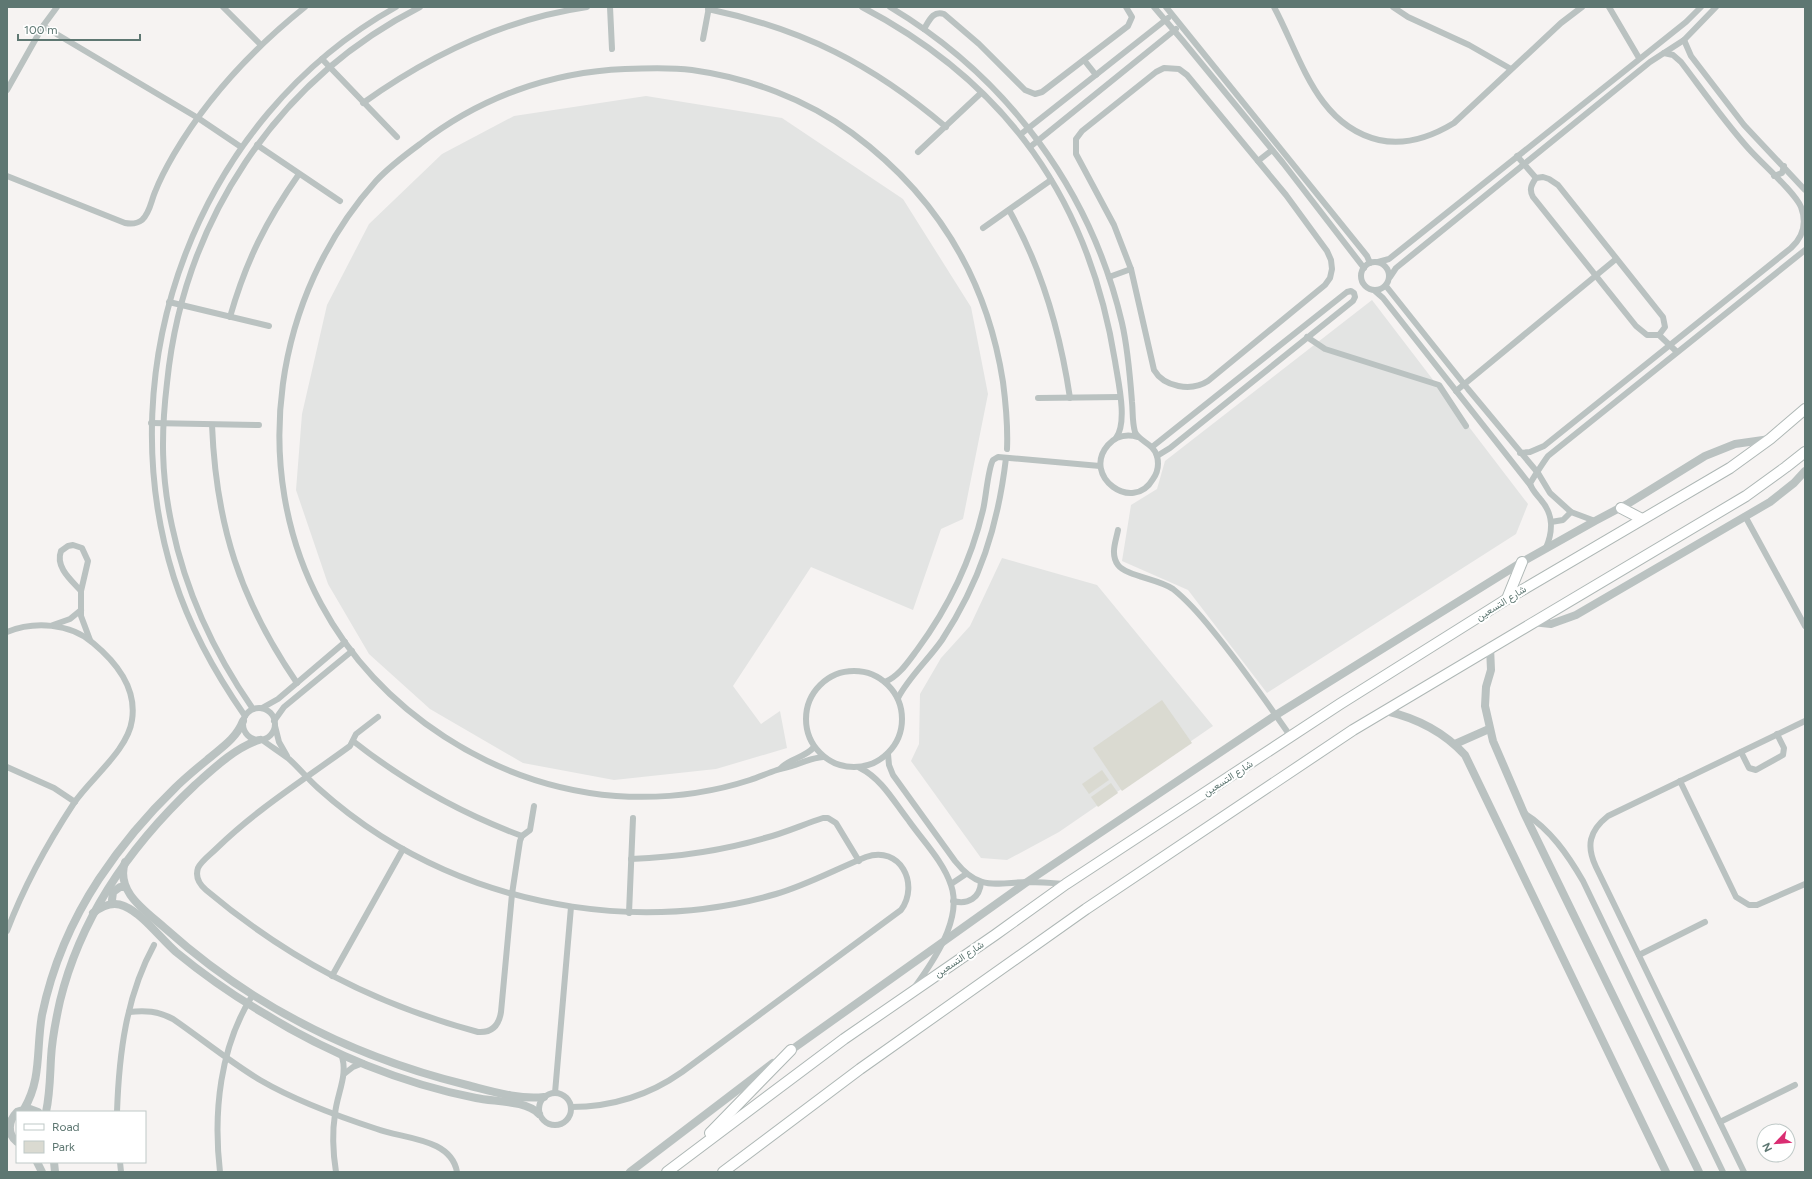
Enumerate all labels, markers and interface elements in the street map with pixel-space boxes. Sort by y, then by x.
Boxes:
scale bar [18,16,140,42]
text: 100 m [24,23,58,37]
street label: شارع التسعين [1474,582,1529,624]
street label: شارع التسعين [1201,757,1255,799]
street label: شارع التسعين [932,938,986,980]
legend [16,1111,146,1163]
text: Road [52,1120,80,1134]
north arrow [1756,1123,1796,1163]
text: Park [52,1140,75,1154]
text: N [1760,1140,1775,1154]

